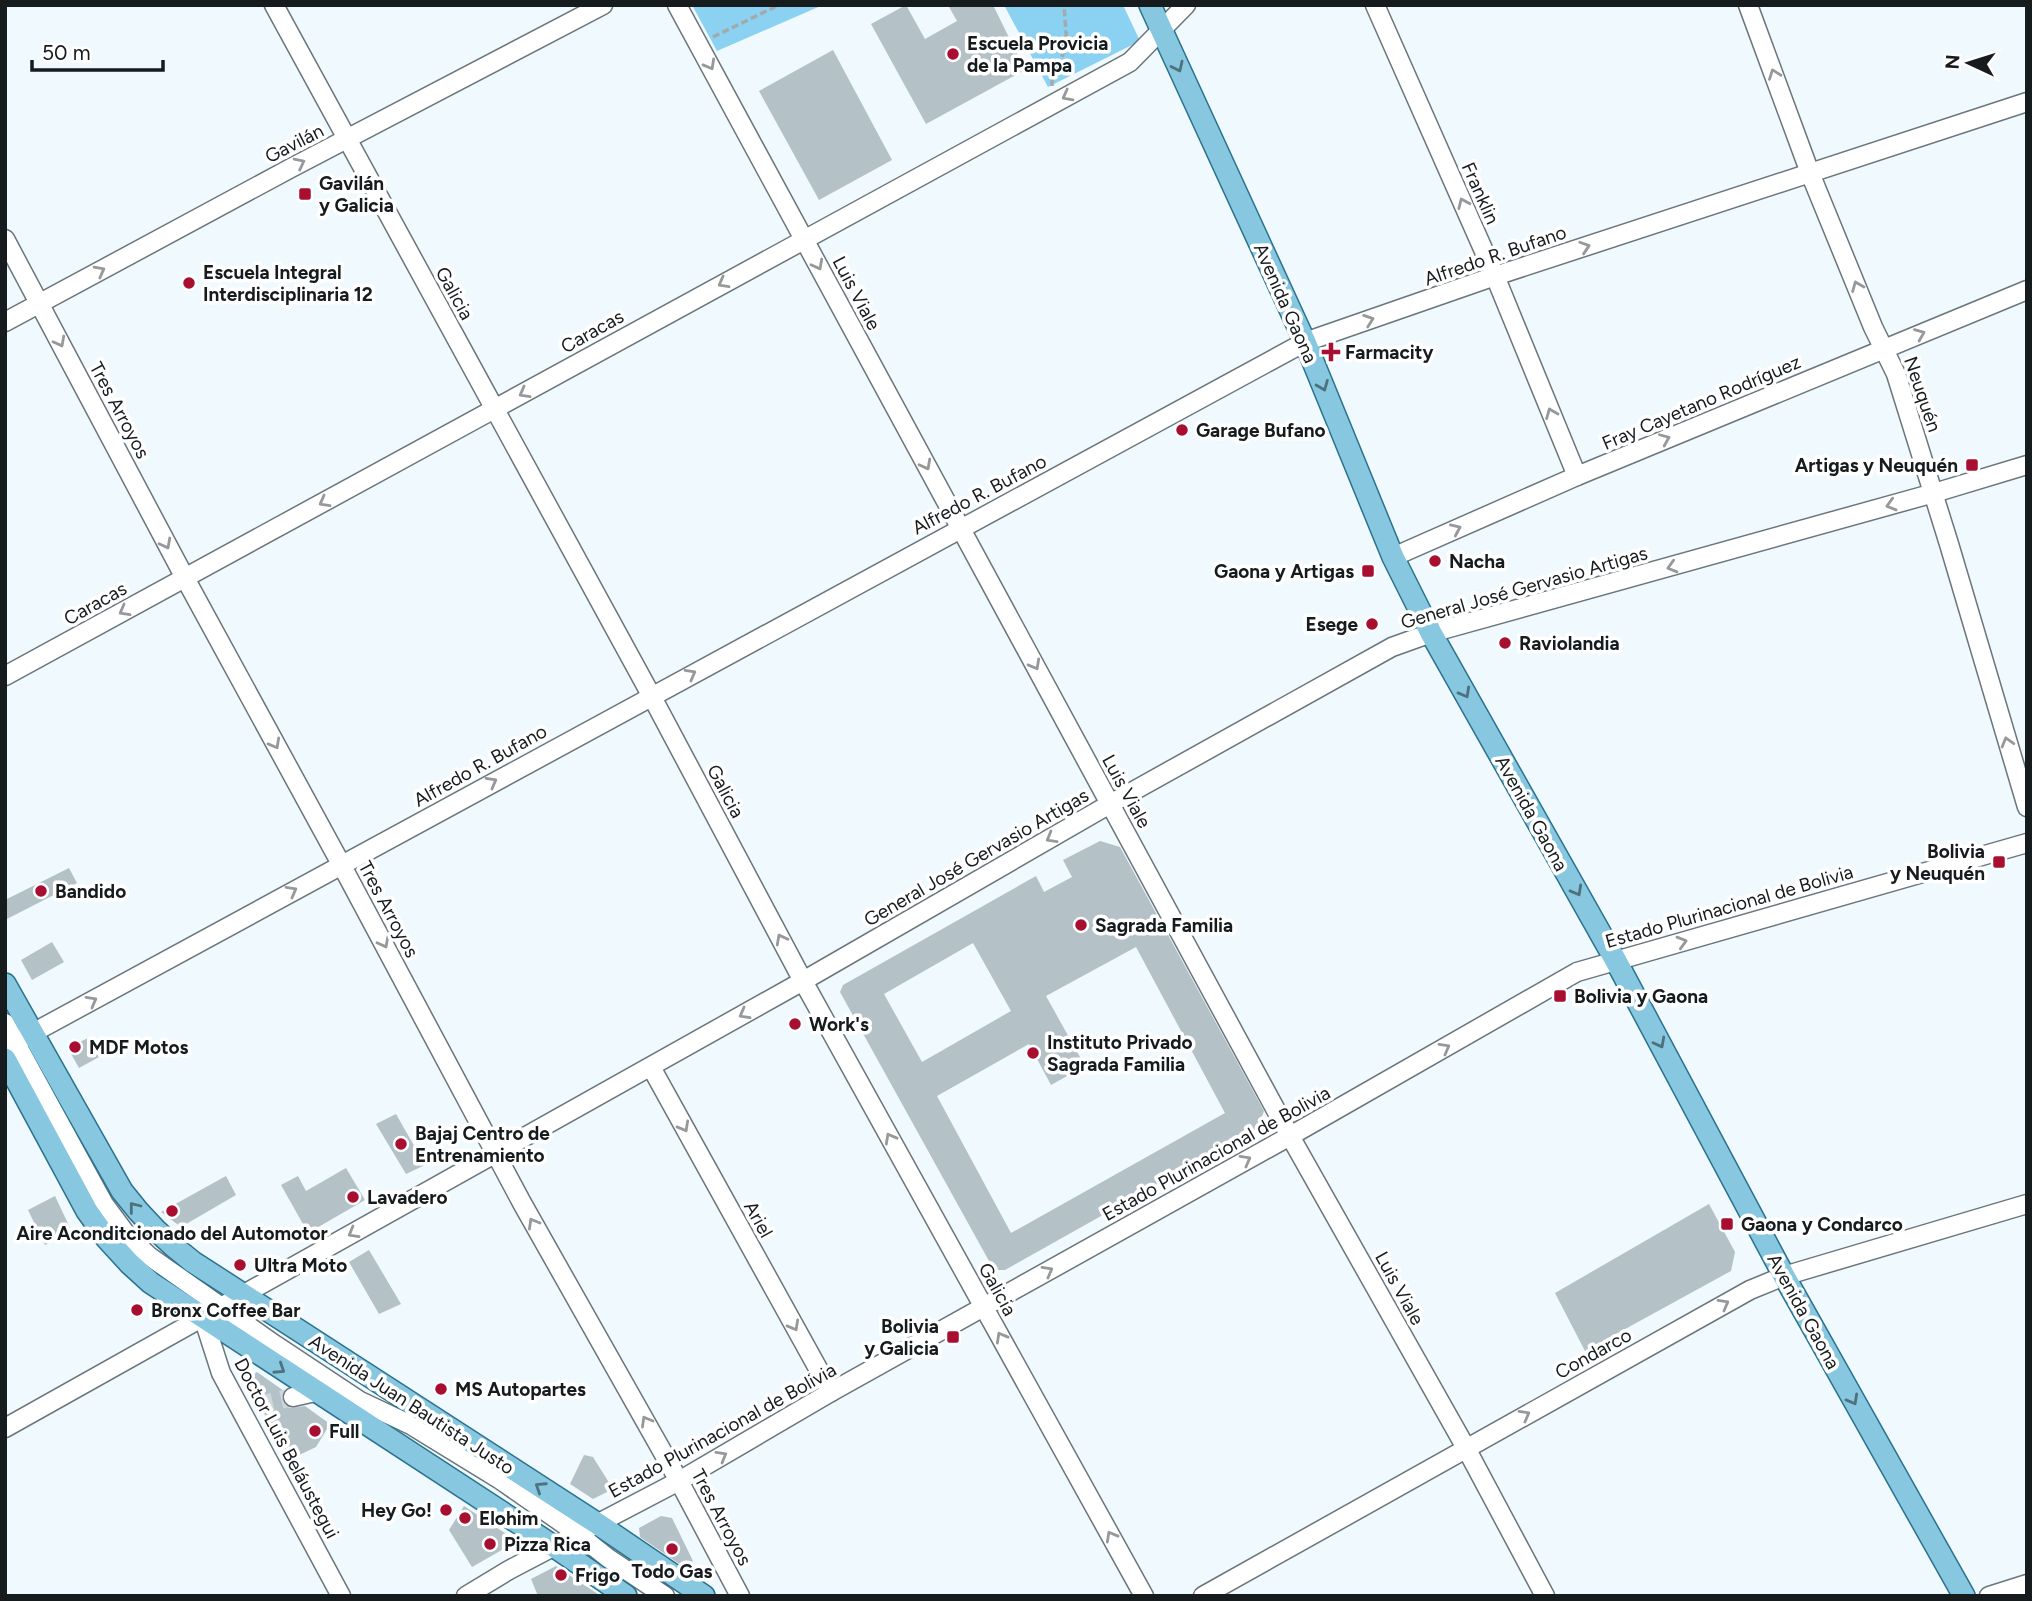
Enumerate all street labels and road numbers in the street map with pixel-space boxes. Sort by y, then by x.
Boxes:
street label: Gavilán [261,119,327,168]
street label: Franklin [1457,159,1504,228]
street label: Alfredo R. Bufano [1421,220,1569,291]
street label: Avenida Gaona [1249,240,1322,367]
street label: Luis Viale [828,252,886,334]
street label: Galicia [431,263,478,324]
street label: Caracas [557,305,628,358]
street label: Fray Cayetano Rodríguez [1598,350,1804,455]
street label: Neuquén [1899,353,1946,435]
street label: Tres Arroyos [85,358,155,463]
street label: Alfredo R. Bufano [908,449,1050,540]
street label: General José Gervasio Artigas [1398,541,1650,634]
street label: Caracas [60,577,131,630]
street label: Alfredo R. Bufano [410,719,551,812]
street label: Luis Viale [1097,751,1156,832]
street label: Avenida Gaona [1490,751,1573,875]
street label: Galicia [702,761,749,822]
street label: General José Gervasio Artigas [860,783,1093,931]
street label: Tres Arroyos [354,857,424,962]
street label: Estado Plurinacional de Bolivia [1602,860,1856,953]
street label: Estado Plurinacional de Bolivia [1098,1081,1334,1226]
street label: Ariel [739,1197,778,1242]
street label: Luis Viale [1370,1248,1429,1329]
street label: Avenida Gaona [1762,1249,1845,1373]
street label: Galicia [974,1259,1021,1320]
street label: Condarco [1551,1323,1635,1384]
street label: Avenida Juan Bautista Justo [305,1329,519,1479]
street label: Doctor Luis Beláustegui [229,1354,344,1542]
street label: Estado Plurinacional de Bolivia [604,1358,840,1503]
street label: Tres Arroyos [687,1465,757,1570]

